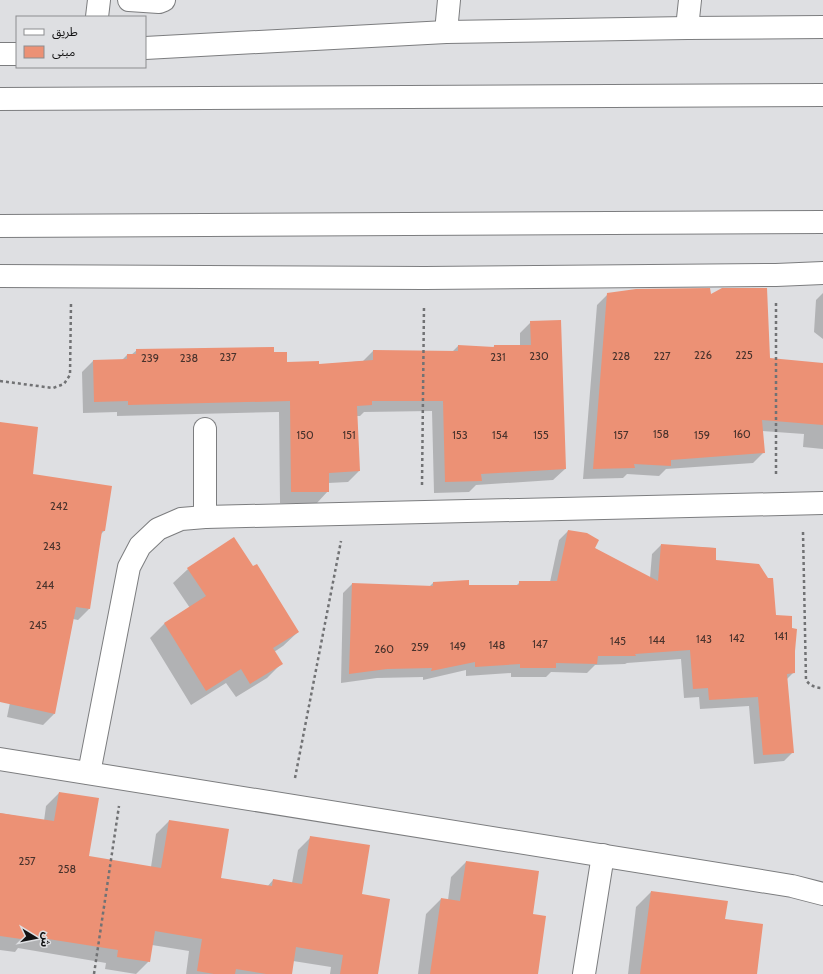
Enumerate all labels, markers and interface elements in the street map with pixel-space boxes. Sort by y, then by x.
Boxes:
legend [16,16,146,68]
text: طريق [52,24,78,40]
text: مبنى [52,44,75,59]
house number: 226 [694,348,712,362]
house number: 225 [735,348,753,362]
house number: 230 [529,349,549,363]
house number: 228 [612,349,630,363]
house number: 227 [653,349,671,363]
house number: 237 [219,350,237,364]
house number: 231 [490,350,506,364]
house number: 239 [141,351,159,365]
house number: 238 [180,351,198,365]
house number: 158 [653,427,669,441]
house number: 160 [733,427,751,441]
house number: 150 [296,428,314,442]
house number: 151 [342,428,356,442]
house number: 153 [452,428,468,442]
house number: 154 [492,428,509,442]
house number: 155 [533,428,549,442]
house number: 157 [613,428,629,442]
house number: 159 [694,428,710,442]
house number: 242 [50,499,68,513]
house number: 243 [43,539,61,553]
house number: 244 [36,578,55,592]
house number: 245 [29,618,47,632]
house number: 141 [774,629,788,643]
house number: 142 [729,631,745,645]
house number: 143 [696,632,712,646]
house number: 144 [649,633,666,647]
house number: 145 [610,634,626,648]
house number: 147 [532,637,548,651]
house number: 148 [489,638,505,652]
house number: 149 [450,639,466,653]
house number: 259 [411,640,429,654]
house number: 260 [374,642,394,656]
house number: 257 [18,854,36,868]
house number: 258 [58,862,76,876]
north arrow [16,918,56,958]
text: ش [38,931,54,948]

